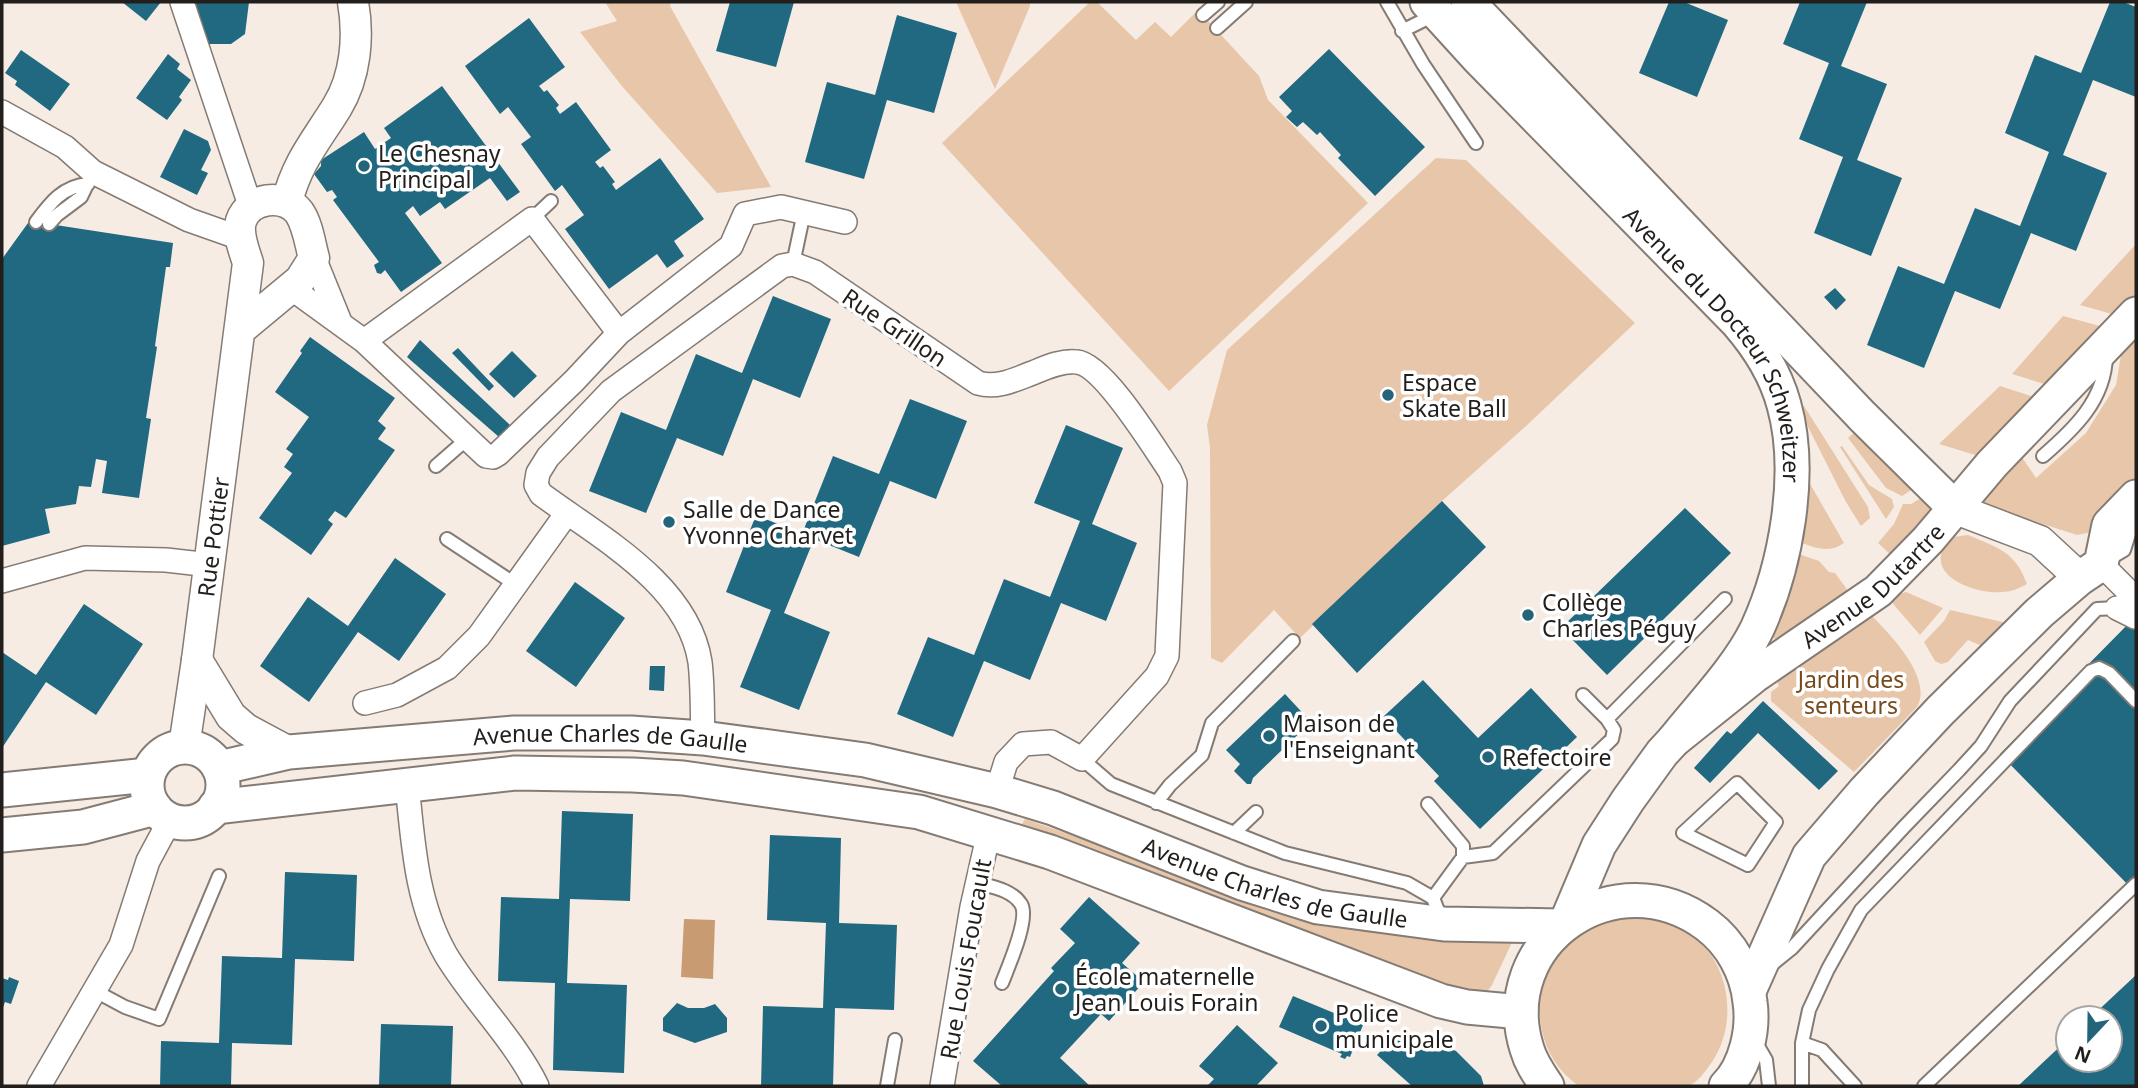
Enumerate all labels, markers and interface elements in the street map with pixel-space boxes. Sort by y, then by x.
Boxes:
place label: Le Chesnay Principal [378,137,501,195]
marker: Le Chesnay Principal [356,158,372,174]
street label: Avenue du Docteur Schweitzer [1616,200,1808,484]
street label: Rue Grillon [836,280,954,374]
place label: Espace Skate Ball [1402,366,1507,424]
marker: Espace Skate Ball [1380,387,1396,403]
street label: Rue Pottier [189,475,236,599]
place label: Salle de Dance Yvonne Charvet [683,493,853,551]
marker: Salle de Dance Yvonne Charvet [661,514,677,530]
street label: Avenue Dutartre [1795,516,1951,655]
place label: Collège Charles Péguy [1542,586,1696,644]
marker: Collège Charles Péguy [1520,607,1536,623]
park label: Jardin des senteurs [1796,663,1904,721]
place label: Maison de l'Enseignant [1283,707,1415,765]
street label: Avenue Charles de Gaulle [471,717,750,760]
marker: Maison de l'Enseignant [1261,728,1277,744]
place label: Refectoire [1502,741,1611,773]
marker: Refectoire [1480,749,1496,765]
street label: Avenue Charles de Gaulle [1138,829,1410,935]
street label: Rue Louis Foucault [932,856,998,1062]
place label: École maternelle Jean Louis Forain [1073,960,1258,1018]
marker: École maternelle Jean Louis Forain [1053,981,1069,997]
place label: Police municipale [1335,997,1454,1055]
north arrow [2054,1004,2124,1074]
marker: Police municipale [1313,1018,1329,1034]
text: N [2071,1040,2095,1070]

